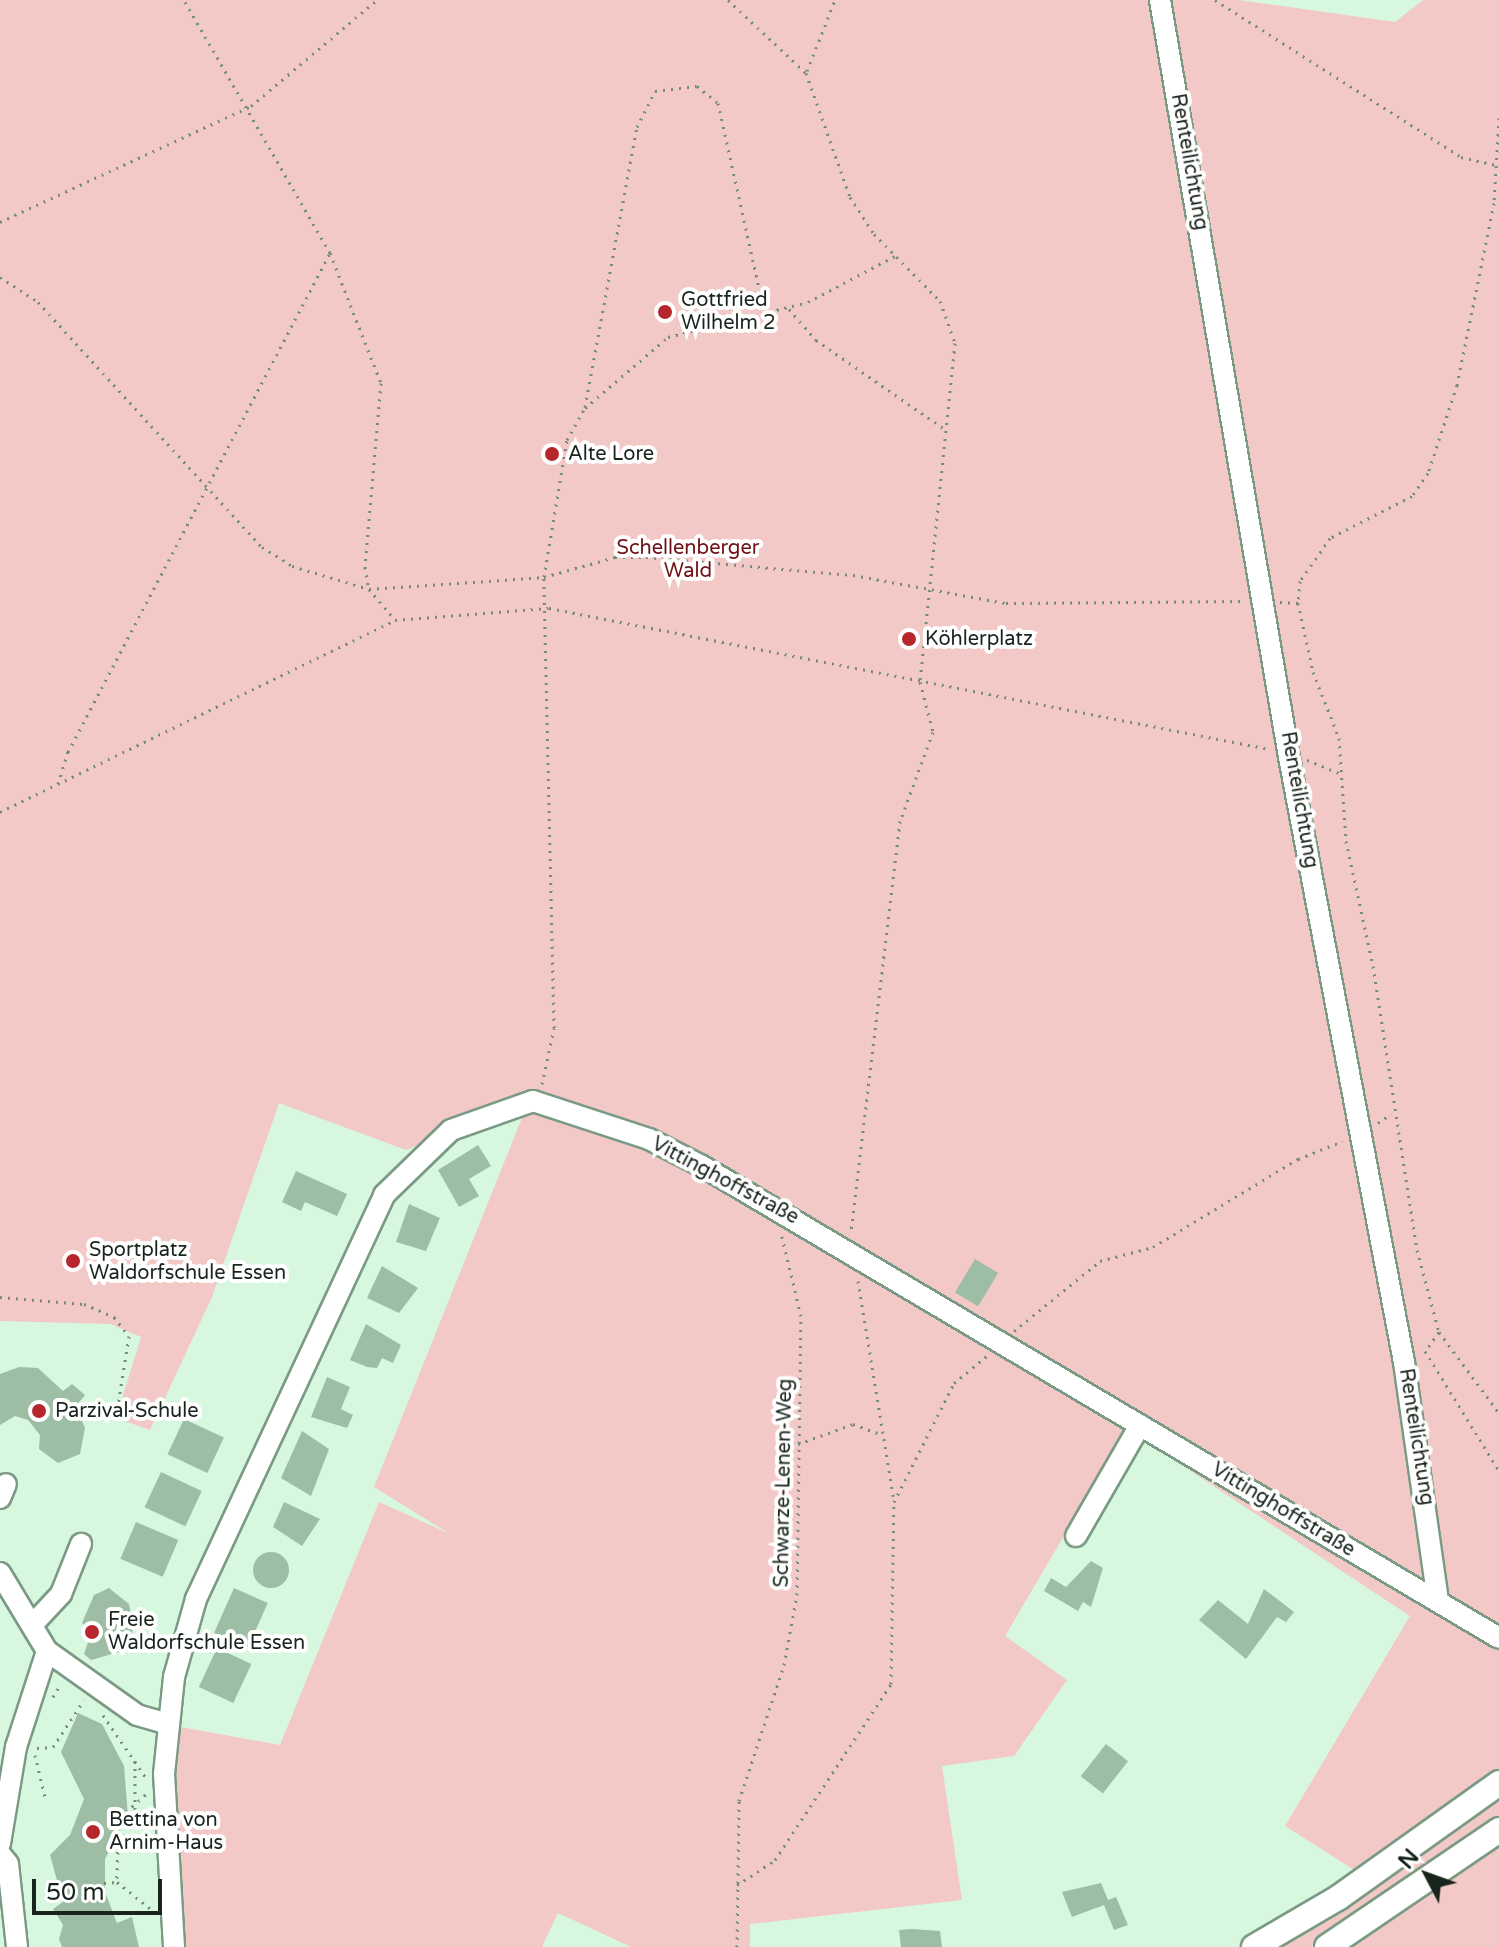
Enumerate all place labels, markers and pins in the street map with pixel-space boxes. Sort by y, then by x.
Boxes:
place label: Gottfried Wilhelm 2 [681,288,776,335]
marker: Gottfried Wilhelm 2 [656,303,674,321]
place label: Alte Lore [568,442,654,466]
marker: Alte Lore [543,445,561,463]
place label: Köhlerplatz [925,627,1033,651]
marker: Köhlerplatz [900,630,918,648]
place label: Sportplatz Waldorfschule Essen [89,1238,286,1285]
marker: Sportplatz Waldorfschule Essen [64,1252,82,1270]
place label: Parzival-Schule [55,1399,199,1423]
marker: Parzival-Schule [30,1402,48,1420]
place label: Freie Waldorfschule Essen [108,1608,305,1655]
marker: Freie Waldorfschule Essen [83,1623,101,1641]
place label: Bettina von Arnim-Haus [109,1808,223,1855]
marker: Bettina von Arnim-Haus [84,1823,102,1841]

